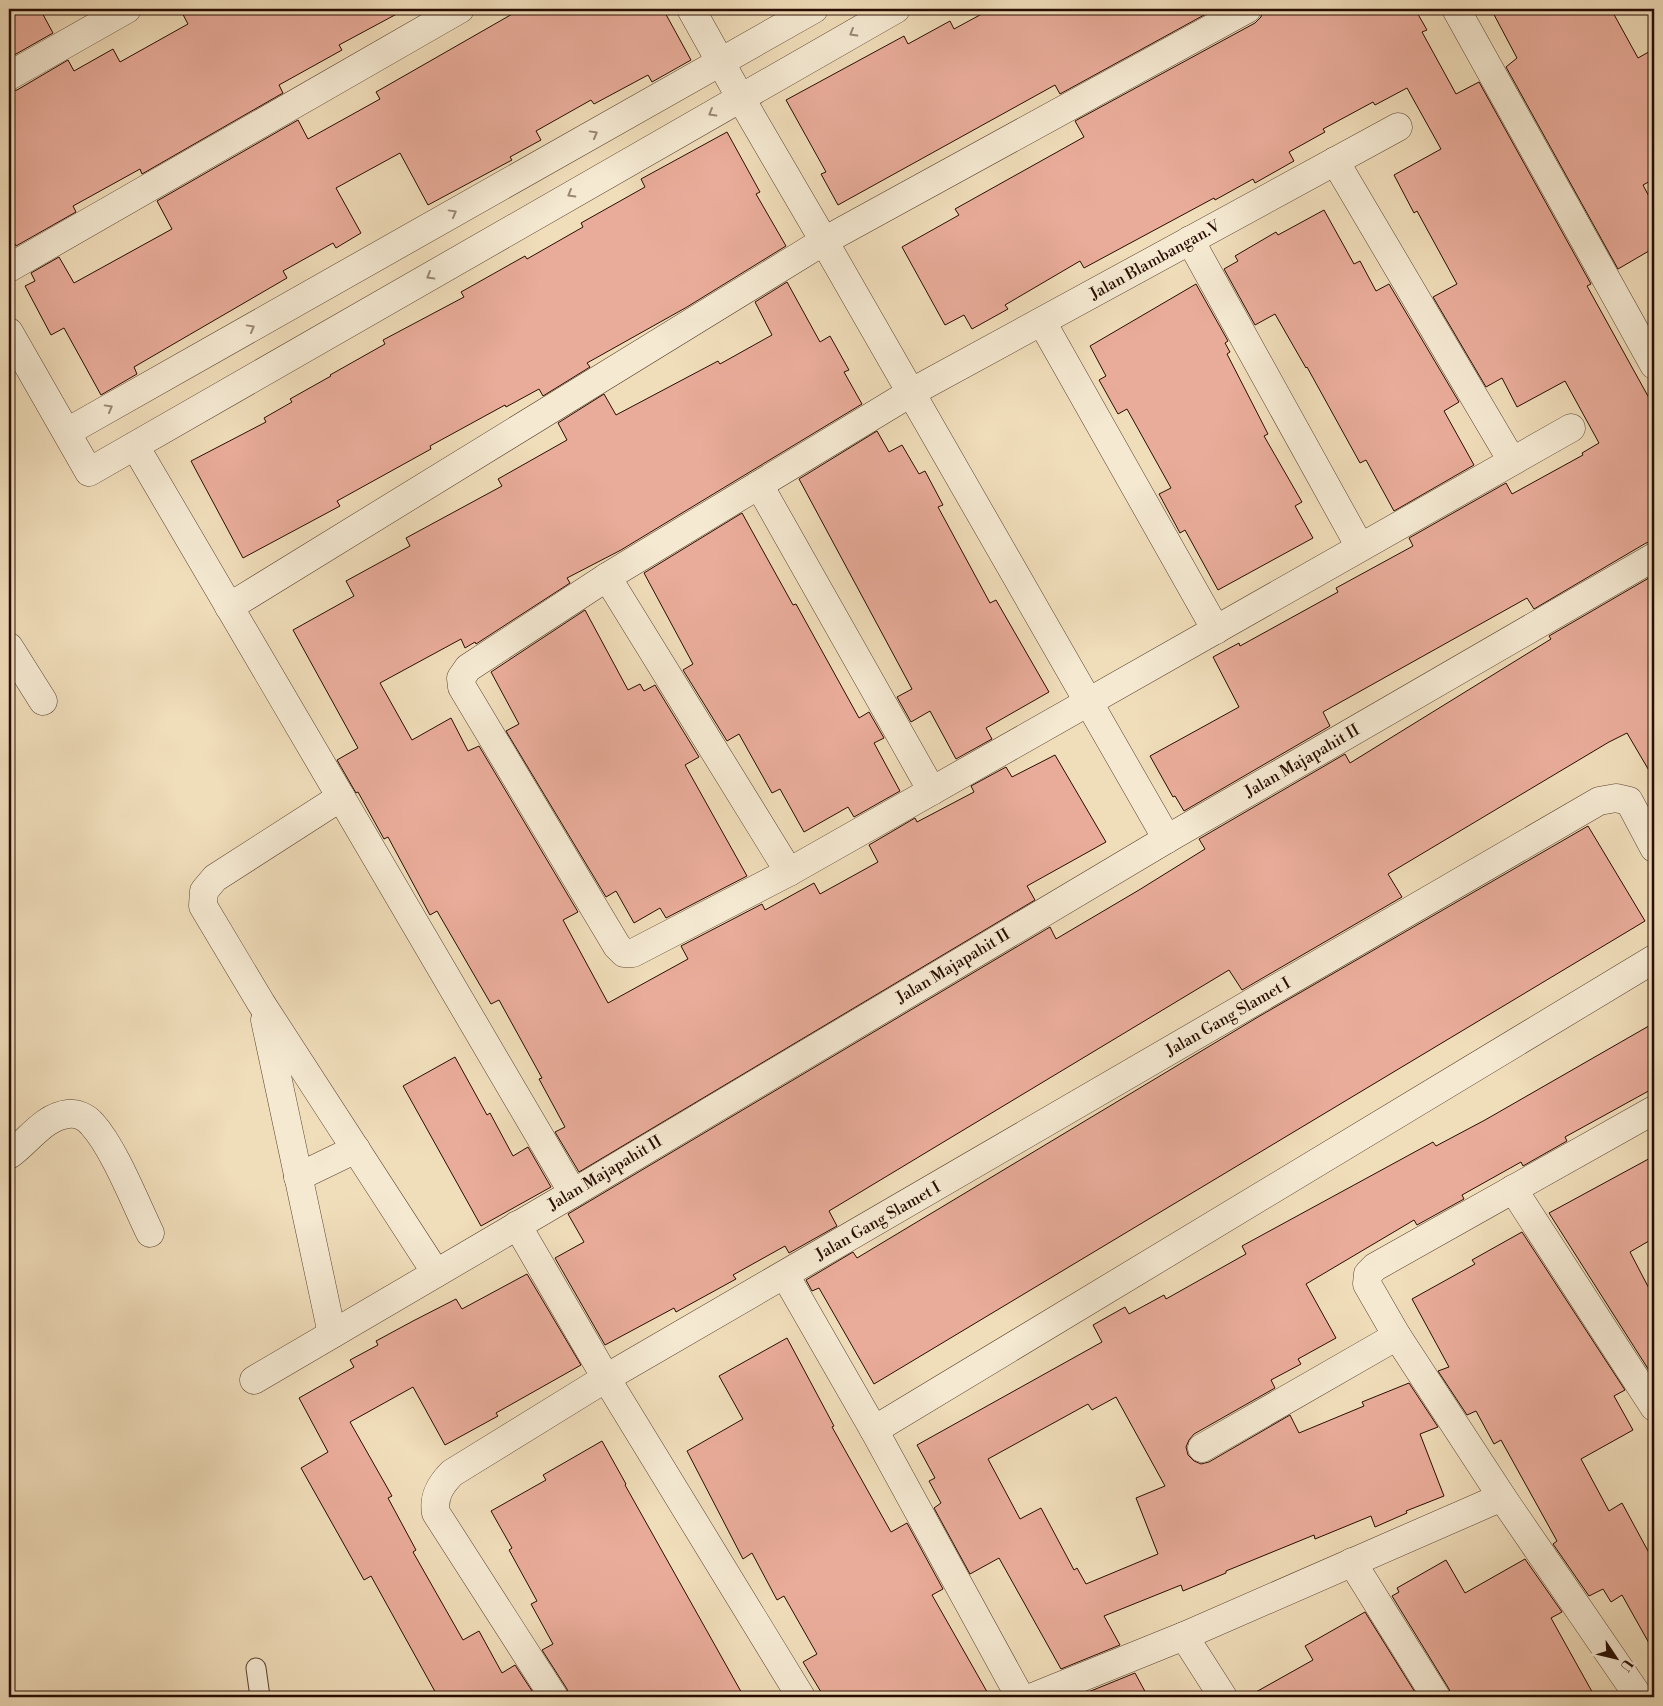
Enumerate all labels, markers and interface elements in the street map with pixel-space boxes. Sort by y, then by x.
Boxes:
one-way arrow [850,27,859,37]
one-way arrow [708,107,717,117]
one-way arrow [589,130,598,140]
one-way arrow [568,188,577,198]
one-way arrow [448,210,457,220]
street label: Jalan Blambangan.V [1085,215,1224,305]
one-way arrow [427,269,436,279]
one-way arrow [245,324,254,334]
one-way arrow [104,404,113,414]
street label: Jalan Majapahit II [1240,720,1363,802]
street label: Jalan Majapahit II [892,924,1013,1008]
street label: Jalan Gang Slamet I [1161,973,1294,1061]
street label: Jalan Majapahit II [544,1131,665,1215]
street label: Jalan Gang Slamet I [811,1177,944,1265]
north arrow [1590,1634,1640,1684]
text: U [1615,1655,1636,1675]

